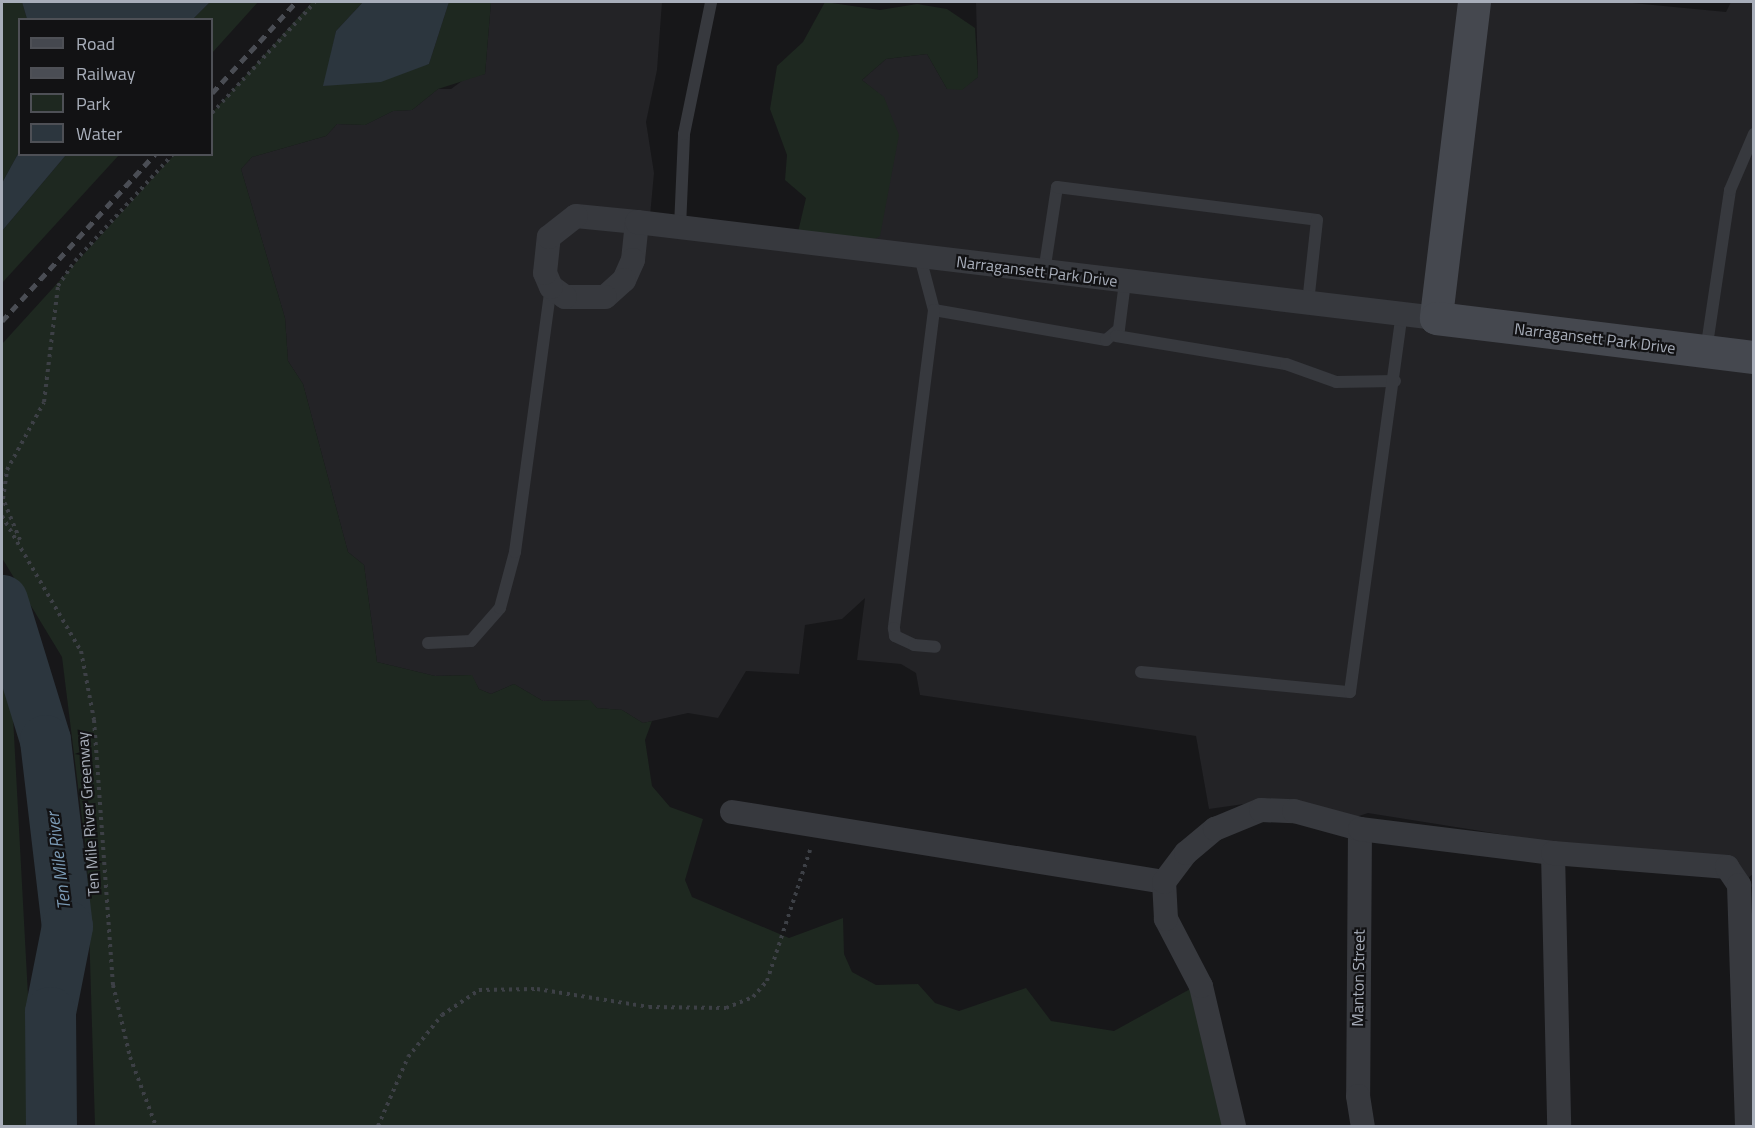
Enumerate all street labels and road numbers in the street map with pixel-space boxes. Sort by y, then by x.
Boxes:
street label: Narragansett Park Drive [955,252,1119,290]
street label: Narragansett Park Drive [1513,319,1677,357]
street label: Ten Mile River Greenway [73,731,103,897]
street label: Manton Street [1348,929,1368,1027]

